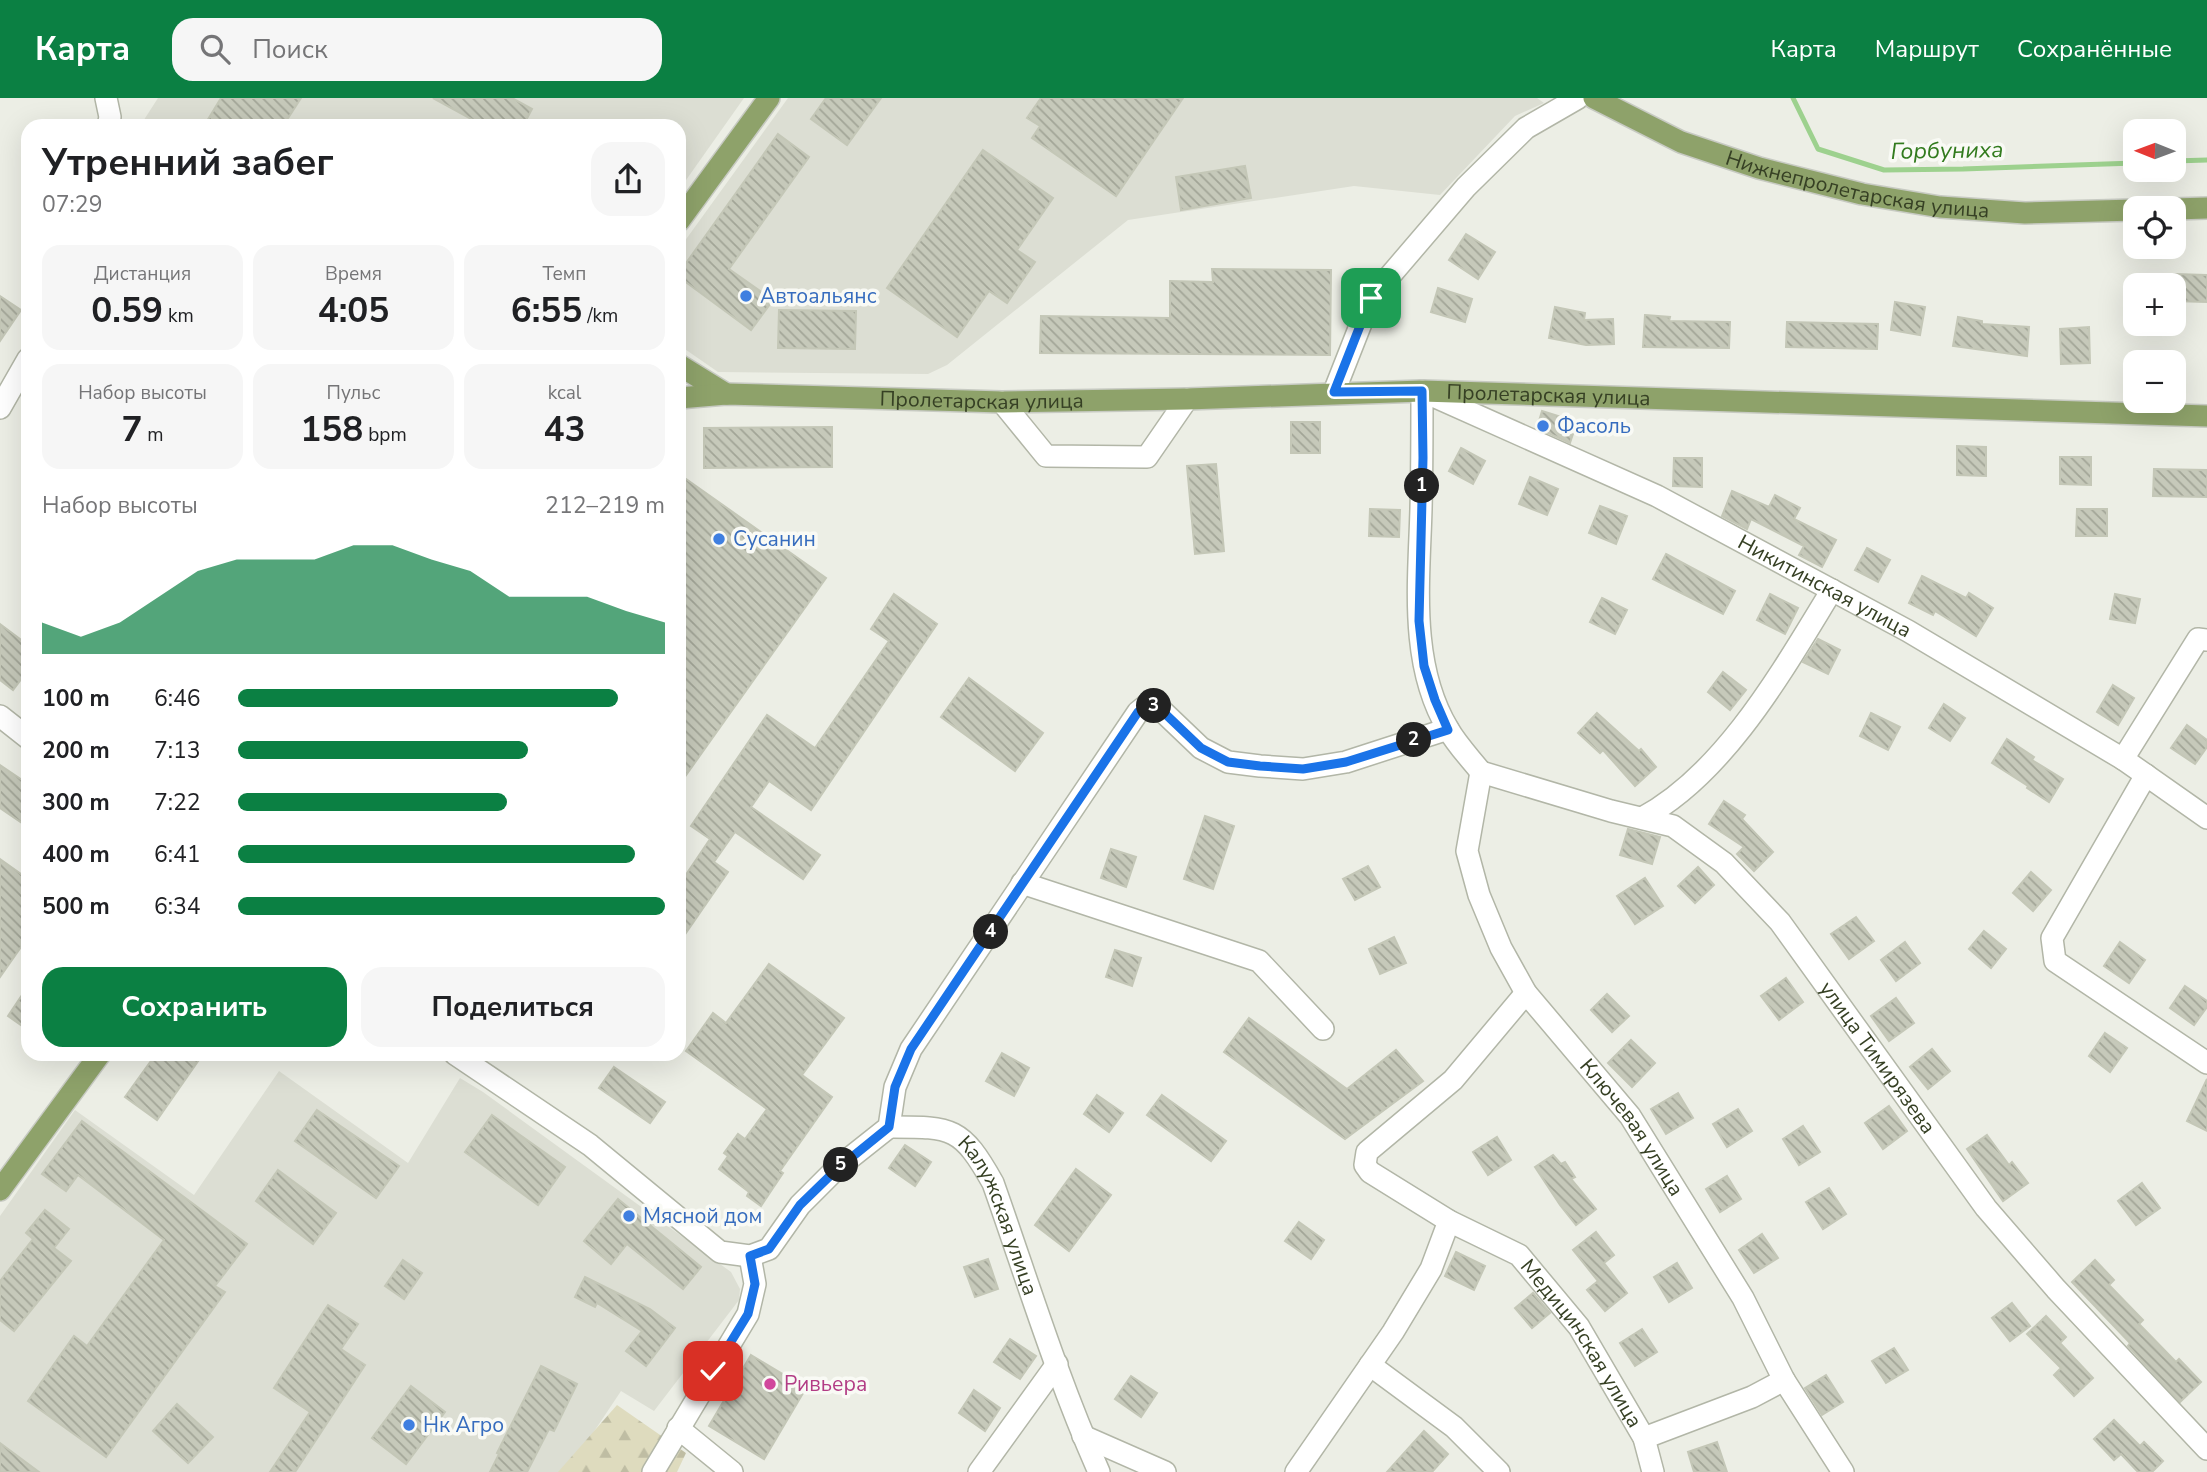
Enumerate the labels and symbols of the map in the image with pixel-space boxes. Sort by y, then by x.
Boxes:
north arrow [2123,119,2186,182]
water label: Горбуниха [1890,134,2004,167]
street label: Нижнепролетарская улица [1722,144,1990,224]
pin [1341,268,1401,328]
place label: Автоальянс [760,282,877,310]
marker: Автоальянс [738,288,754,304]
street label: Пролетарская улица [1446,378,1651,412]
street label: Пролетарская улица [879,384,1084,416]
place label: Фасоль [1557,412,1631,440]
marker: Фасоль [1535,418,1551,434]
pin: 1 [1404,468,1440,504]
place label: Сусанин [733,525,816,553]
street label: Никитинская улица [1733,528,1916,644]
marker: Сусанин [711,531,727,547]
pin: 3 [1136,688,1172,724]
pin: 2 [1396,722,1432,758]
pin: 4 [974,914,1009,950]
street label: улица Тимирязева [1813,976,1942,1140]
street label: Ключевая улица [1573,1053,1690,1201]
street label: Калужская улица [952,1129,1045,1299]
pin: 5 [824,1148,858,1182]
place label: Мясной дом [643,1202,762,1230]
marker: Мясной дом [621,1208,637,1224]
street label: Медицинская улица [1514,1253,1649,1433]
pin [683,1341,743,1401]
place label: Ривьера [784,1370,867,1398]
marker: Ривьера [762,1376,778,1392]
place label: Нк Агро [423,1411,504,1439]
marker: Нк Агро [401,1417,417,1433]

